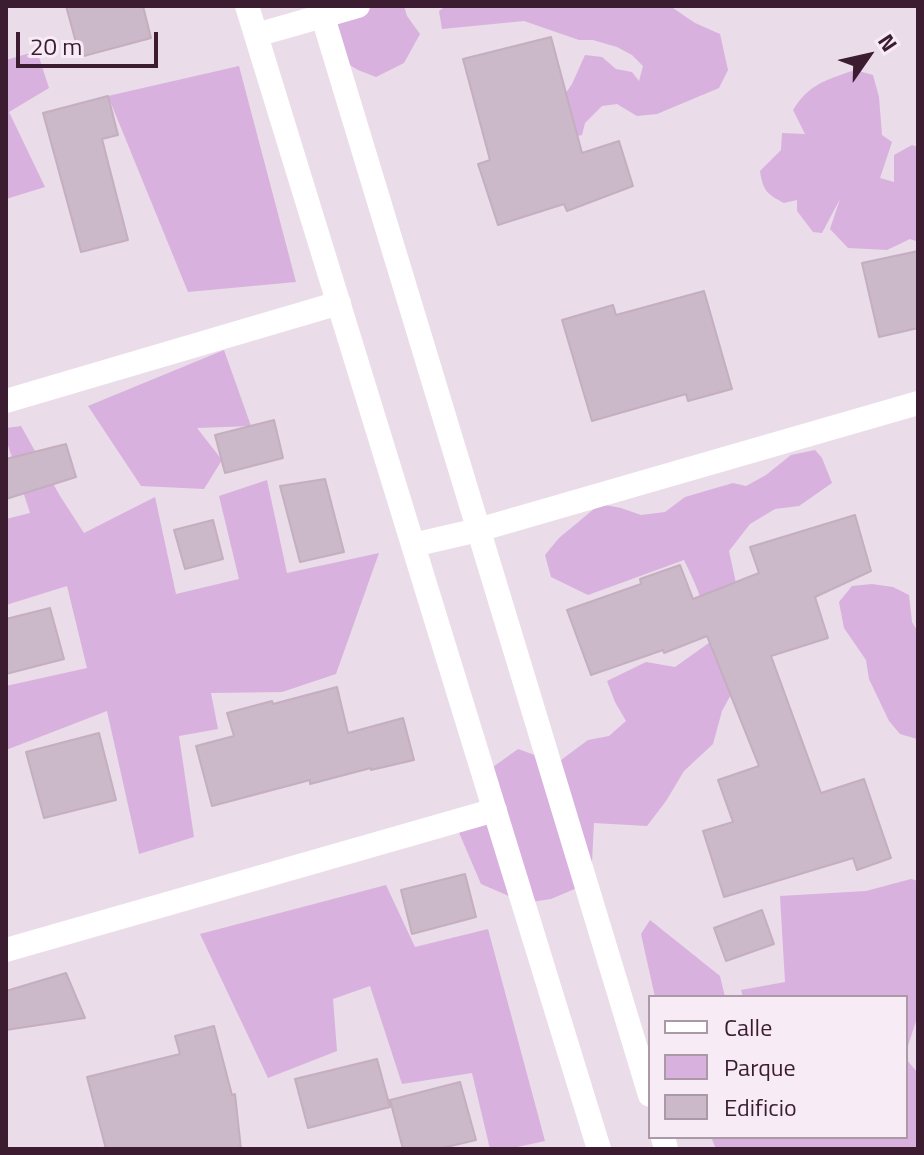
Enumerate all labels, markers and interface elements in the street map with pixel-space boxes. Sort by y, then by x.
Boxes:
scale bar [20,16,162,66]
north arrow [828,16,908,96]
text: N [870,27,906,58]
text: 20 m [30,28,82,64]
legend [648,995,908,1139]
text: Calle [724,1009,772,1045]
text: Parque [724,1049,796,1085]
text: Edificio [724,1089,797,1125]

